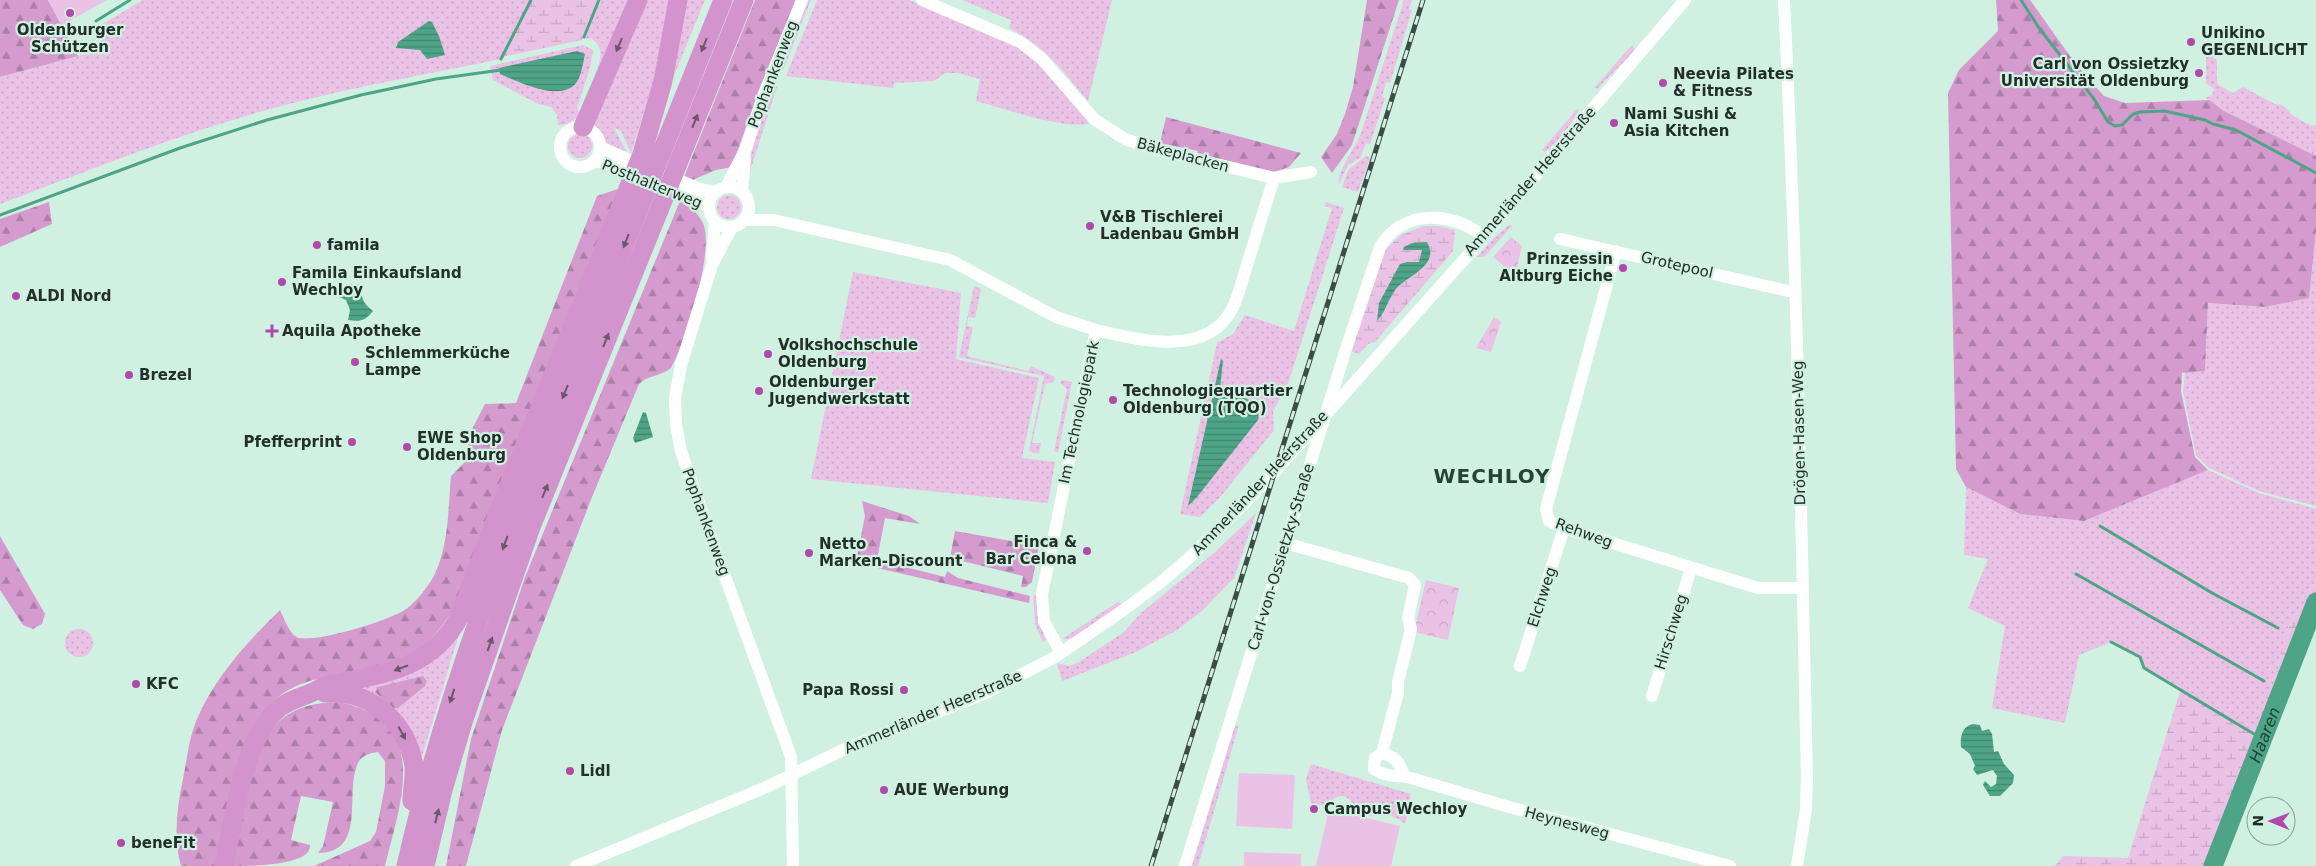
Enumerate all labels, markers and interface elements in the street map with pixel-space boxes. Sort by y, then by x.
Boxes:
marker: Oldenburger Schützen [64,7,76,19]
street label: Pophankenweg [744,18,802,130]
place label: Oldenburger Schützen [17,21,124,56]
place label: Unikino GEGENLICHT [2201,24,2308,59]
marker: Unikino GEGENLICHT [2185,36,2197,48]
one-way arrow [614,38,622,52]
one-way arrow [700,38,708,52]
place label: Carl von Ossietzky Universität Oldenburg [2001,55,2189,90]
place label: Neevia Pilates & Fitness [1673,65,1794,100]
marker: Carl von Ossietzky Universität Oldenburg [2193,67,2205,79]
marker: Neevia Pilates & Fitness [1657,77,1669,89]
street label: Ammerländer Heerstraße [1461,103,1599,259]
place label: Nami Sushi & Asia Kitchen [1624,105,1737,140]
one-way arrow [691,114,699,128]
marker: Nami Sushi & Asia Kitchen [1608,117,1620,129]
street label: Bäkeplacken [1135,134,1231,176]
street label: Posthalterweg [599,156,705,212]
place label: V&B Tischlerei Ladenbau GmbH [1100,208,1239,243]
marker: V&B Tischlerei Ladenbau GmbH [1084,220,1096,232]
one-way arrow [622,234,630,249]
place label: famila [327,236,380,254]
marker: famila [311,239,323,251]
street label: Grotepool [1639,248,1715,282]
place label: Prinzessin Altburg Eiche [1499,250,1613,285]
marker: Prinzessin Altburg Eiche [1617,262,1629,274]
place label: Famila Einkaufsland Wechloy [292,264,462,299]
marker: Famila Einkaufsland Wechloy [276,276,288,288]
place label: ALDI Nord [26,287,111,305]
marker: ALDI Nord [10,290,22,302]
place label: Aquila Apotheke [282,322,421,340]
marker: Aquila Apotheke [266,325,278,337]
one-way arrow [602,332,610,347]
place label: Volkshochschule Oldenburg [778,336,918,371]
street label: Im Technologiepark [1055,338,1103,485]
place label: Schlemmerküche Lampe [365,344,510,379]
marker: Volkshochschule Oldenburg [762,348,774,360]
marker: Schlemmerküche Lampe [349,356,361,368]
street label: Drögen-Hasen-Weg [1789,360,1809,506]
place label: Brezel [139,366,192,384]
marker: Brezel [123,369,135,381]
place label: Oldenburger Jugendwerkstatt [768,373,910,408]
place label: Technologiequartier Oldenburg (TQO) [1123,382,1293,417]
one-way arrow [561,385,569,399]
marker: Oldenburger Jugendwerkstatt [753,385,765,397]
marker: Technologiequartier Oldenburg (TQO) [1107,394,1119,406]
street label: Ammerländer Heerstraße [1188,407,1332,559]
place label: EWE Shop Oldenburg [417,429,506,464]
place label: Pfefferprint [243,433,342,451]
marker: Pfefferprint [346,436,358,448]
marker: EWE Shop Oldenburg [401,441,413,453]
street label: Carl-von-Ossietzky-Straße [1244,461,1318,653]
district label: WECHLOY [1434,464,1550,488]
street label: Pophankenweg [678,466,734,578]
one-way arrow [542,484,550,498]
street label: Rehweg [1553,514,1615,552]
place label: Finca & Bar Celona [985,533,1077,568]
one-way arrow [501,535,508,550]
place label: Netto Marken-Discount [819,535,962,570]
marker: Finca & Bar Celona [1081,545,1093,557]
marker: Netto Marken-Discount [803,547,815,559]
street label: Elchweg [1524,565,1560,629]
street label: Hirschweg [1651,592,1691,672]
one-way arrow [486,636,494,651]
one-way arrow [394,665,408,673]
street label: Ammerländer Heerstraße [842,666,1024,758]
place label: KFC [146,675,179,693]
marker: KFC [130,678,142,690]
place label: Papa Rossi [802,681,894,699]
marker: Papa Rossi [898,684,910,696]
one-way arrow [448,689,456,704]
water label: Haaren [2245,704,2284,765]
one-way arrow [398,726,406,741]
place label: Lidl [580,762,611,780]
marker: Lidl [564,765,576,777]
place label: AUE Werbung [894,781,1009,799]
marker: AUE Werbung [878,784,890,796]
north arrow [2246,796,2296,846]
place label: Campus Wechloy [1324,800,1468,818]
marker: Campus Wechloy [1308,803,1320,815]
street label: Heynesweg [1523,803,1611,843]
one-way arrow [433,808,441,823]
text: N [2250,815,2266,827]
place label: beneFit [131,834,195,852]
marker: beneFit [115,837,127,849]

